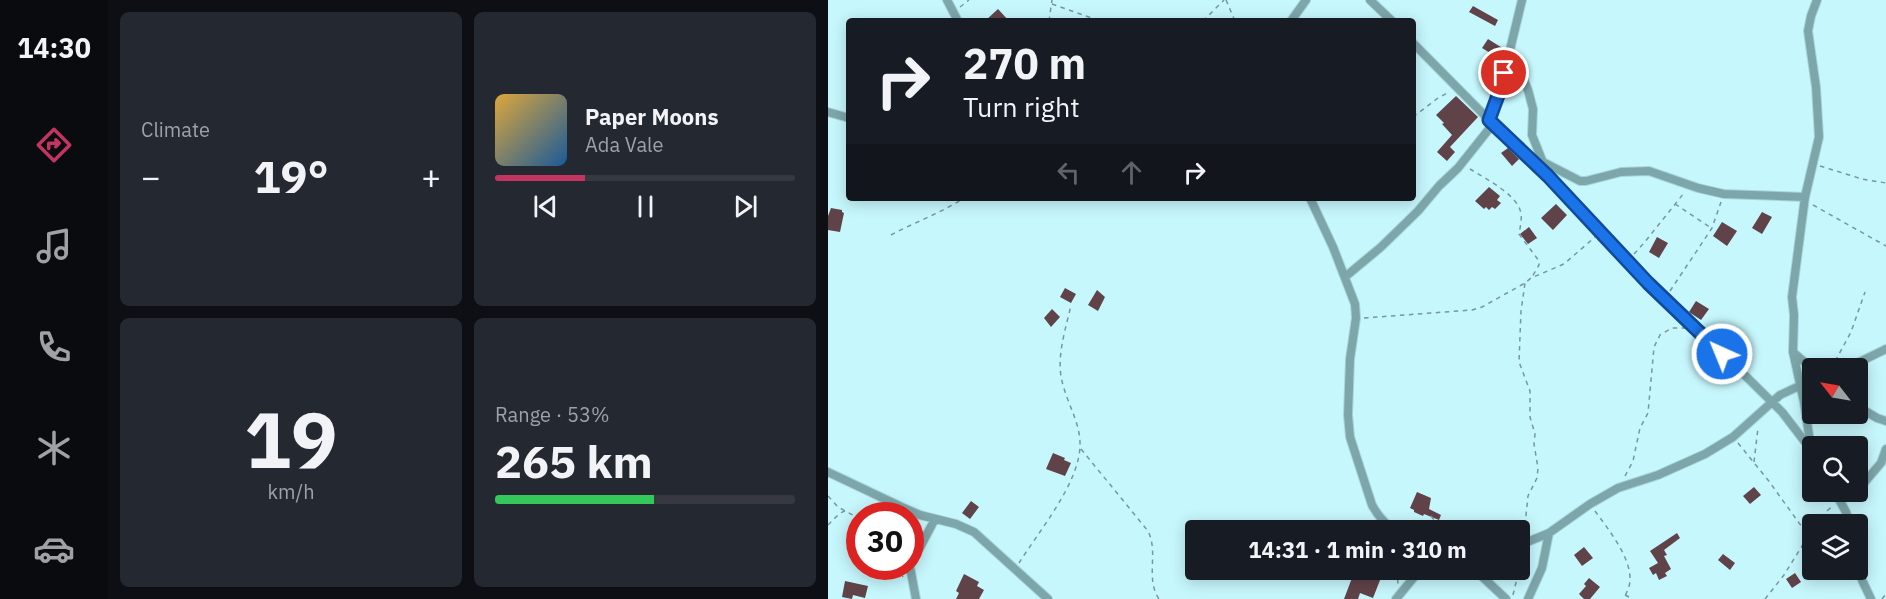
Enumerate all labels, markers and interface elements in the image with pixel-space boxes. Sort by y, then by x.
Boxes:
text: 14:30 [17,30,91,65]
text: 270 m [963,36,1086,91]
icon: right [864,42,942,120]
pin [1478,47,1529,98]
icon: arrive [1487,56,1520,89]
text: Turn right [963,89,1080,124]
text: Paper Moons [585,102,718,131]
text: Climate [141,116,210,143]
icon: directions [33,124,75,166]
text: Ada Vale [585,131,664,158]
text: 19° [253,147,329,205]
text: − [141,155,161,198]
text: + [421,155,441,198]
icon: left [1052,156,1085,189]
icon: ahead [1115,156,1148,189]
icon: right [1178,156,1211,189]
icon: previous [529,190,562,223]
icon: pause [629,190,662,223]
icon: next [729,190,762,223]
icon: music [33,225,75,267]
position arrow [1690,322,1754,386]
icon: phone [33,326,75,368]
north arrow [1802,358,1868,424]
map controls [1802,358,1868,580]
text: 19 [244,388,338,489]
text: Range · 53% [495,401,610,428]
icon: climate [33,427,75,469]
text: 265 km [495,432,653,490]
button: search [1802,436,1868,502]
text: km/h [267,478,315,505]
speed limit sign: 30 [846,502,924,580]
button: layers [1802,514,1868,580]
icon: car [33,528,75,570]
text: 14:31 · 1 min · 310 m [1248,535,1467,564]

